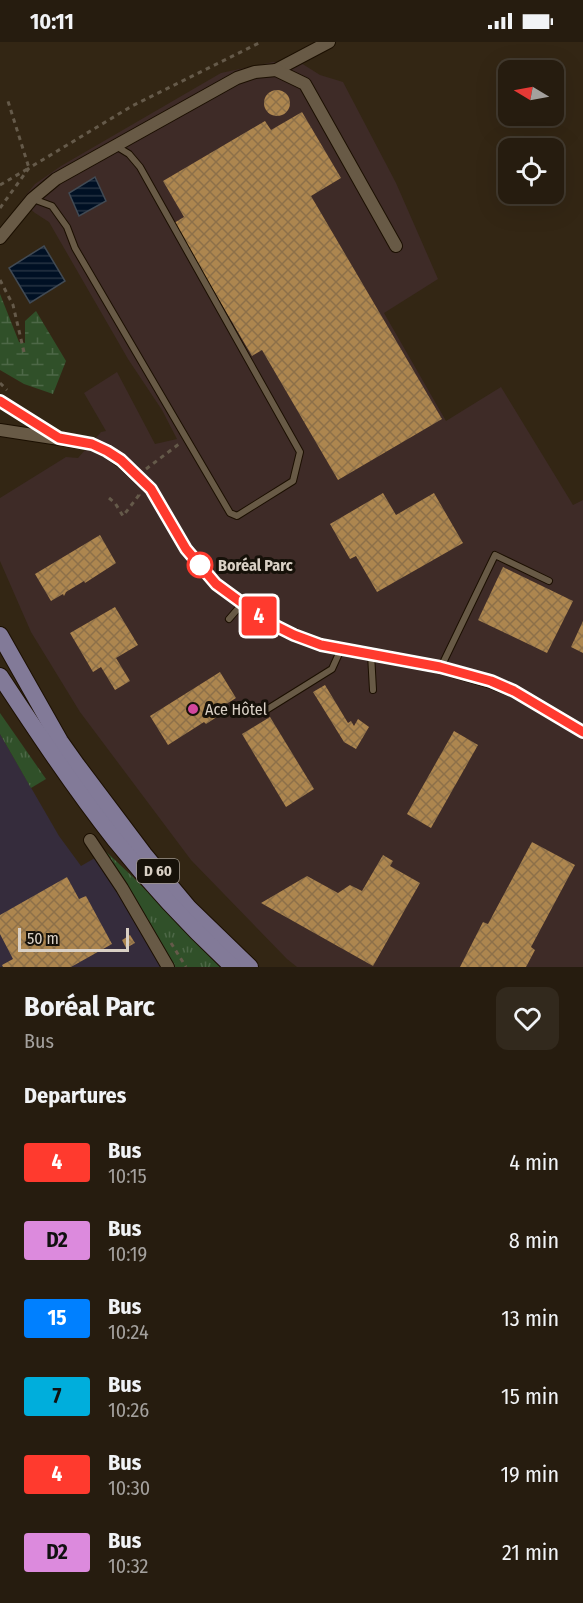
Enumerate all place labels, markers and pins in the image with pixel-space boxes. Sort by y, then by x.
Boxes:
marker: Boréal Parc [187,552,213,578]
place label: Boréal Parc [218,556,293,575]
place label: Ace Hôtel [205,700,267,719]
marker: Ace Hôtel [186,702,200,716]

